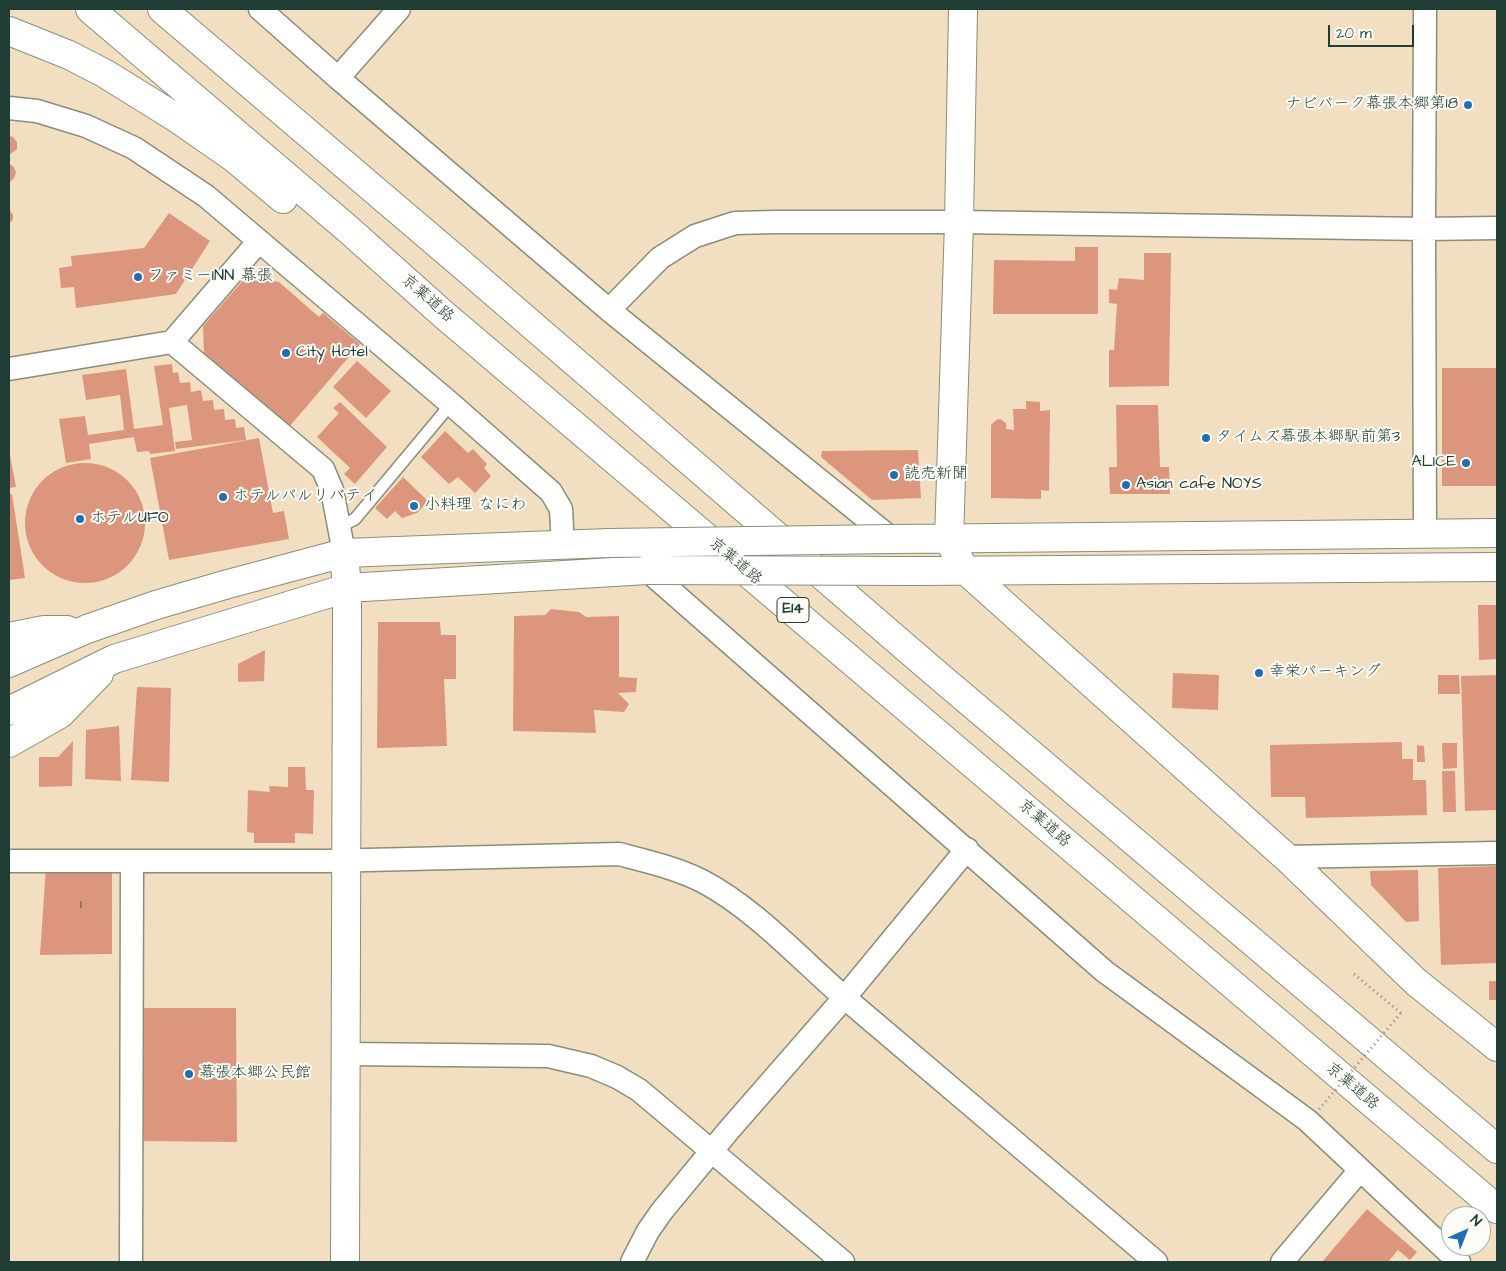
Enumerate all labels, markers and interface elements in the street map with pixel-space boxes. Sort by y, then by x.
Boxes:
scale bar [1331,15,1417,47]
text: 20 m [1336,23,1372,44]
place label: ナビパーク幕張本郷第18 [1286,95,1458,115]
marker: ナビパーク幕張本郷第18 [1462,99,1474,111]
place label: ファミーINN 幕張 [148,267,273,287]
marker: ファミーINN 幕張 [132,271,144,283]
street label: 京葉道路 [397,271,457,327]
place label: City Hotel [296,343,368,363]
marker: City Hotel [280,347,292,359]
place label: タイムズ幕張本郷駅前第3 [1216,428,1400,448]
marker: タイムズ幕張本郷駅前第3 [1200,432,1212,444]
place label: ALICE [1411,453,1456,473]
marker: ALICE [1460,457,1472,469]
place label: 読売新聞 [904,465,968,485]
marker: 読売新聞 [888,469,900,481]
place label: Asian cafe NOYS [1136,475,1262,495]
marker: Asian cafe NOYS [1120,479,1132,491]
place label: ホテルパルリバテイ [233,487,377,507]
marker: ホテルパルリバテイ [217,491,229,503]
place label: 小料理 なにわ [424,496,526,516]
marker: 小料理 なにわ [408,500,420,512]
place label: ホテルUFO [90,509,169,529]
marker: ホテルUFO [74,513,86,525]
street label: 京葉道路 [704,534,766,590]
road number: E14 [777,598,809,622]
place label: 幸栄パーキング [1269,663,1381,683]
marker: 幸栄パーキング [1253,667,1265,679]
street label: 京葉道路 [1014,796,1074,852]
house number: 1 [80,897,82,913]
street label: 京葉道路 [1321,1059,1383,1115]
place label: 幕張本郷公民館 [199,1064,311,1084]
marker: 幕張本郷公民館 [183,1068,195,1080]
north arrow [1441,1206,1491,1256]
text: N [1466,1211,1486,1231]

